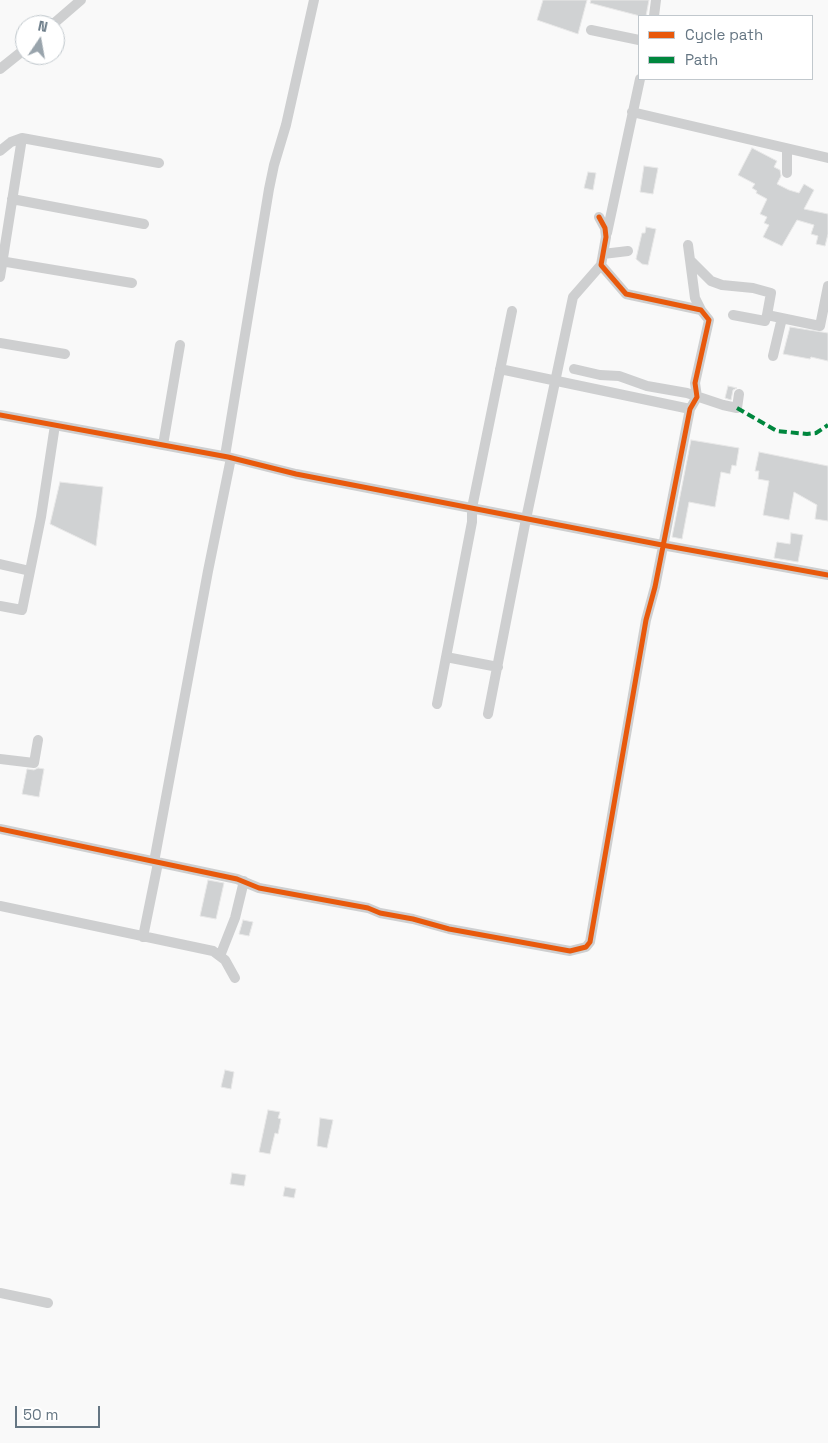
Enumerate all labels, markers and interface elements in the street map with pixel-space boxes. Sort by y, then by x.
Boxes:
north arrow [15,15,65,65]
legend [638,15,813,80]
text: N [36,17,49,36]
text: Cycle path [685,25,763,44]
text: Path [685,50,718,69]
scale bar [18,1396,102,1428]
text: 50 m [23,1405,58,1424]

